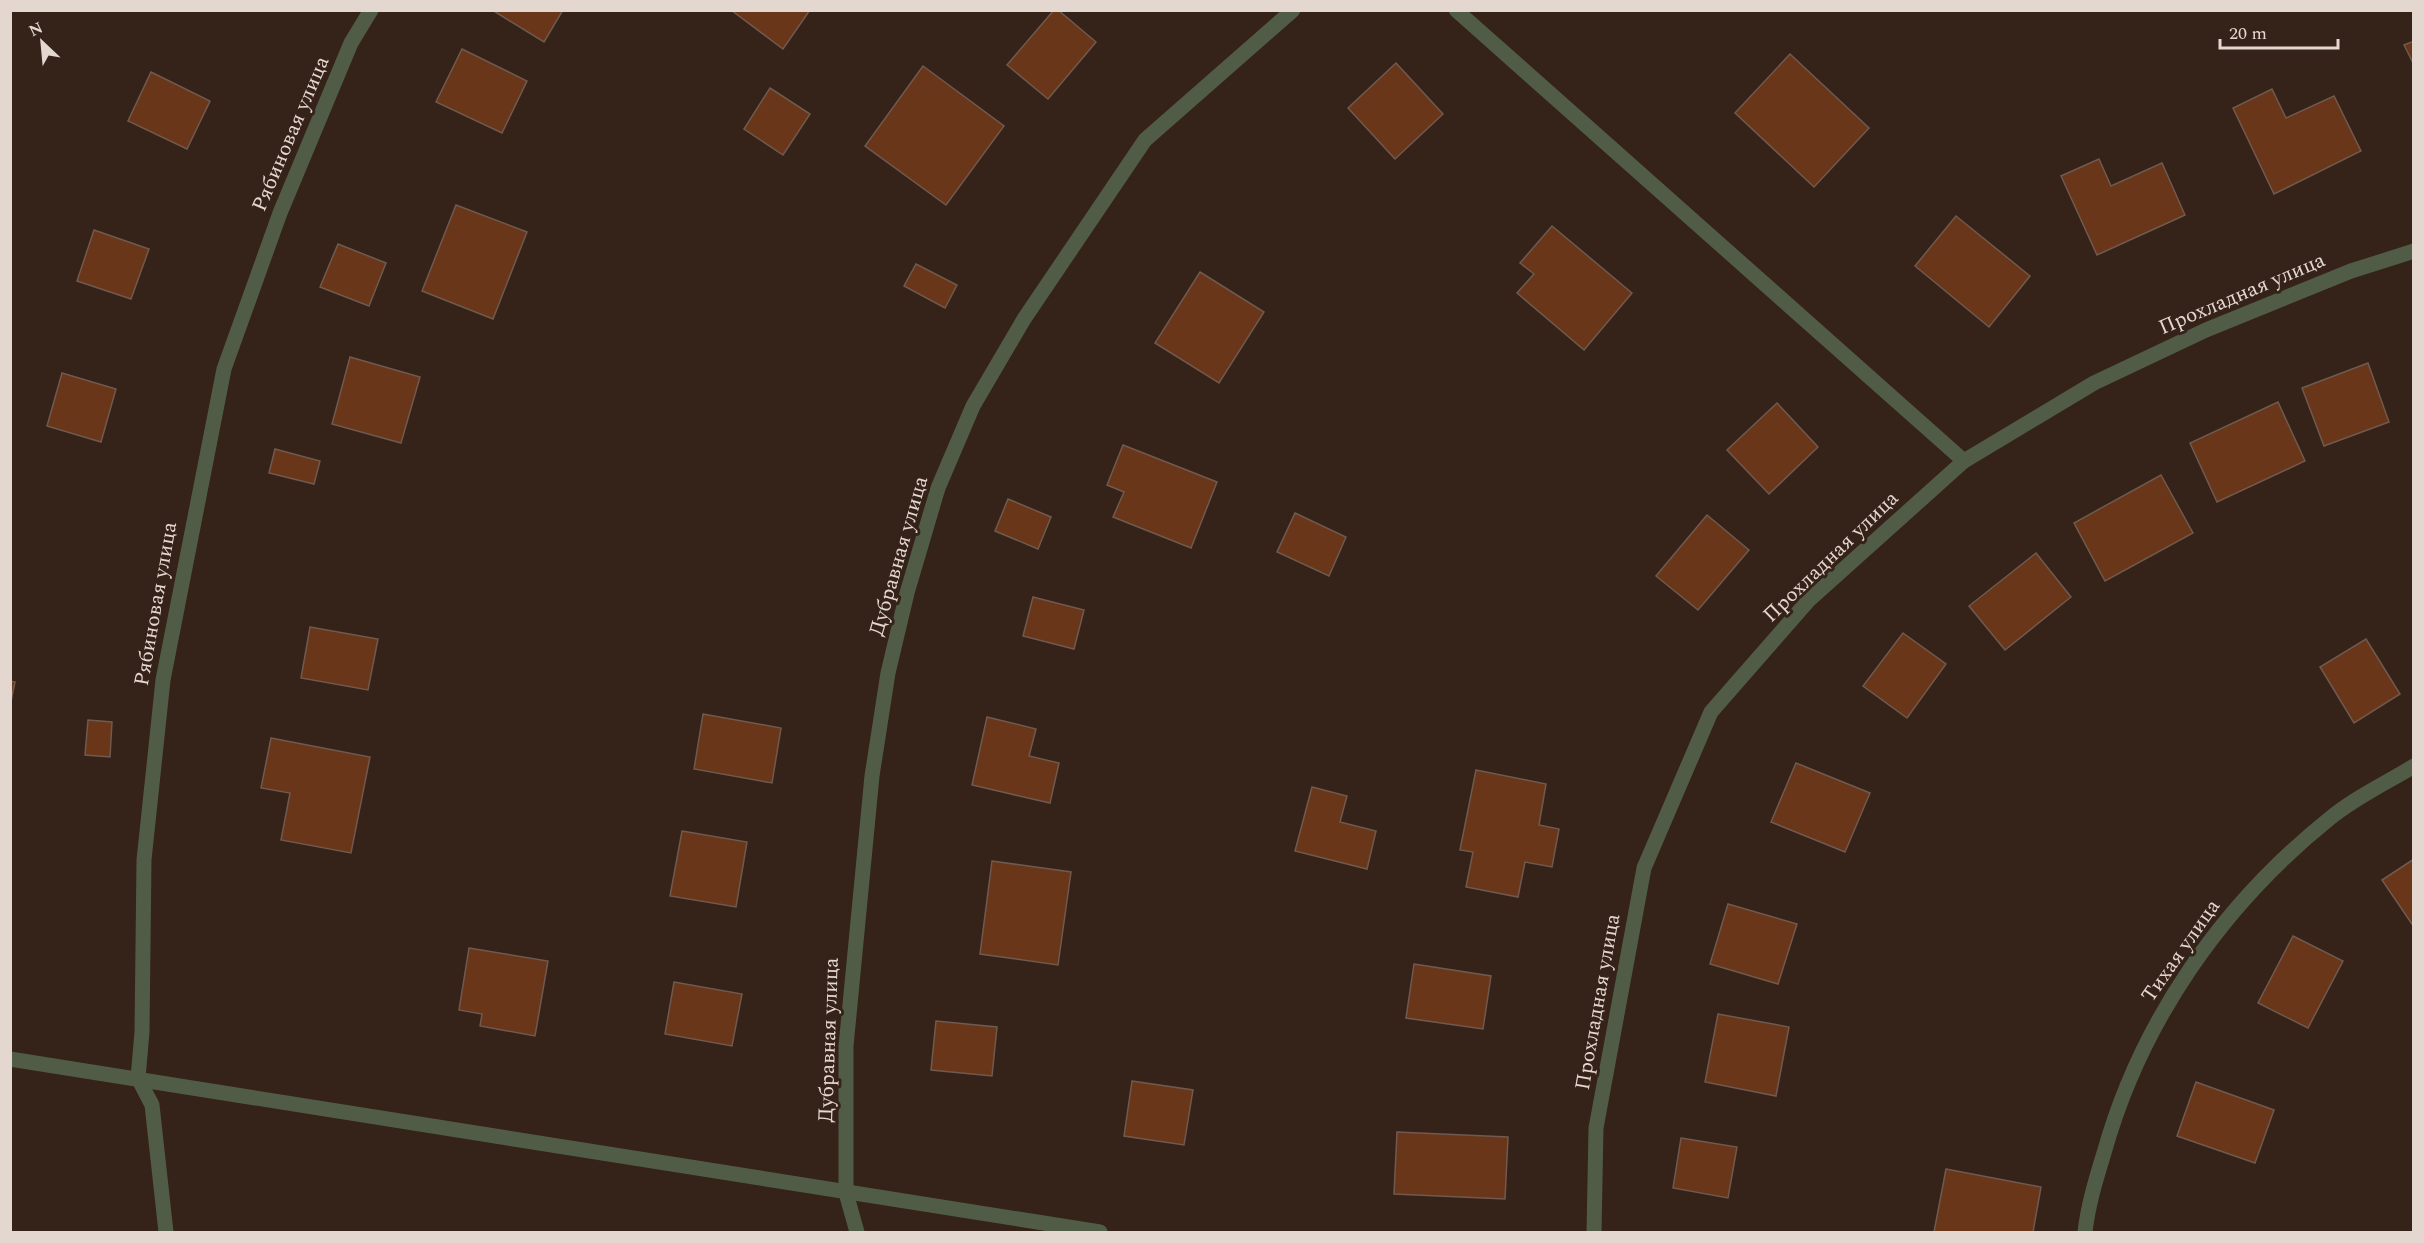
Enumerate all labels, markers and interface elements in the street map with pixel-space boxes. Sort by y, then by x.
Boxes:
north arrow [12,12,72,72]
scale bar [2220,12,2338,50]
text: N [25,16,47,43]
text: 20 m [2229,20,2267,47]
street label: Рябиновая улица [244,51,338,217]
street label: Прохладная улица [2154,244,2331,344]
street label: Дубравная улица [861,471,937,640]
street label: Прохладная улица [1756,483,1907,631]
street label: Рябиновая улица [126,519,186,689]
street label: Тихая улица [2133,892,2229,1009]
street label: Прохладная улица [1567,911,1629,1093]
street label: Дубравная улица [810,956,848,1123]

